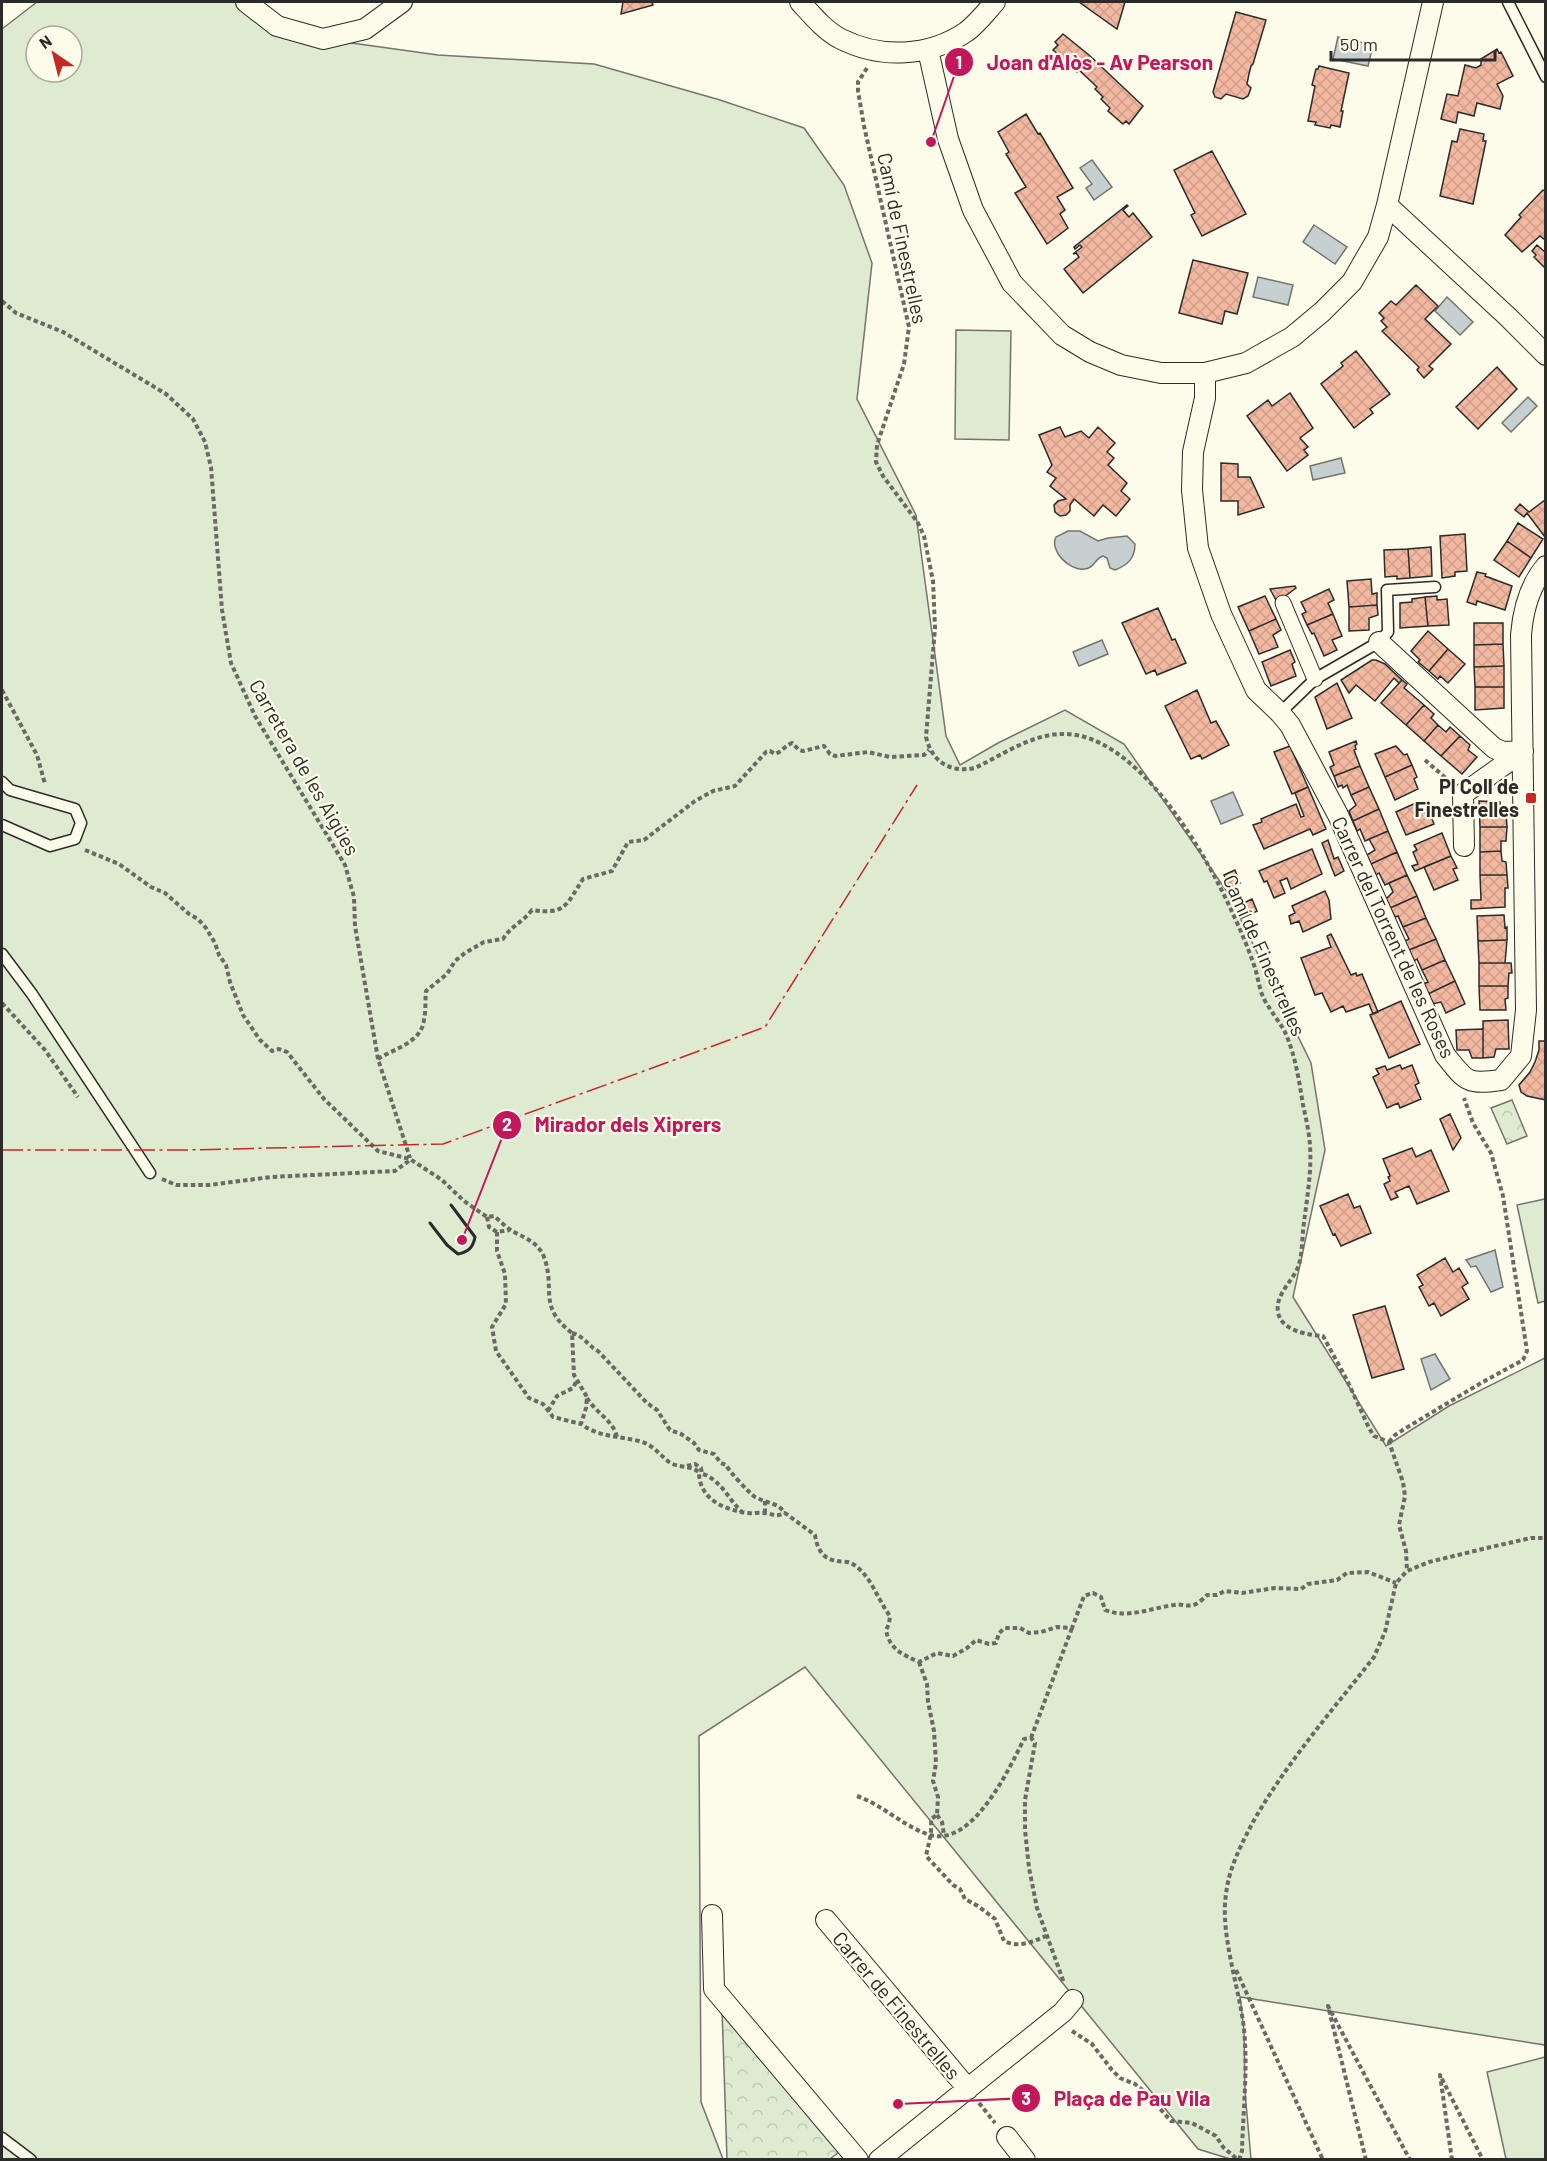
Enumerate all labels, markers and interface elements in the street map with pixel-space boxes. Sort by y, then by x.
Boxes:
north arrow [24,24,84,84]
scale bar [1331,24,1494,62]
text: N [35,30,55,52]
text: 50 m [1340,33,1378,55]
callout: Joan d'Alòs - Av Pearson [944,43,1225,82]
text: Joan d'Alòs - Av Pearson [987,49,1213,74]
text: 1 [956,51,962,73]
street label: Camí de Finestrelles [873,150,933,326]
street label: Carretera de les Aigües [245,675,365,859]
place label: Pl Coll de Finestrelles [1415,774,1519,821]
marker: Pl Coll de Finestrelles [1524,791,1538,805]
street label: Carrer del Torrent de les Roses [1327,812,1461,1062]
street label: Camí de Finestrelles [1219,871,1311,1039]
callout: Mirador dels Xiprers [492,1106,733,1145]
text: Mirador dels Xiprers [535,1111,721,1136]
text: 2 [502,1113,512,1135]
street label: Carrer de Finestrelles [828,1926,966,2084]
callout: Plaça de Pau Vila [1011,2079,1222,2118]
text: Plaça de Pau Vila [1054,2085,1210,2110]
text: 3 [1021,2087,1031,2109]

